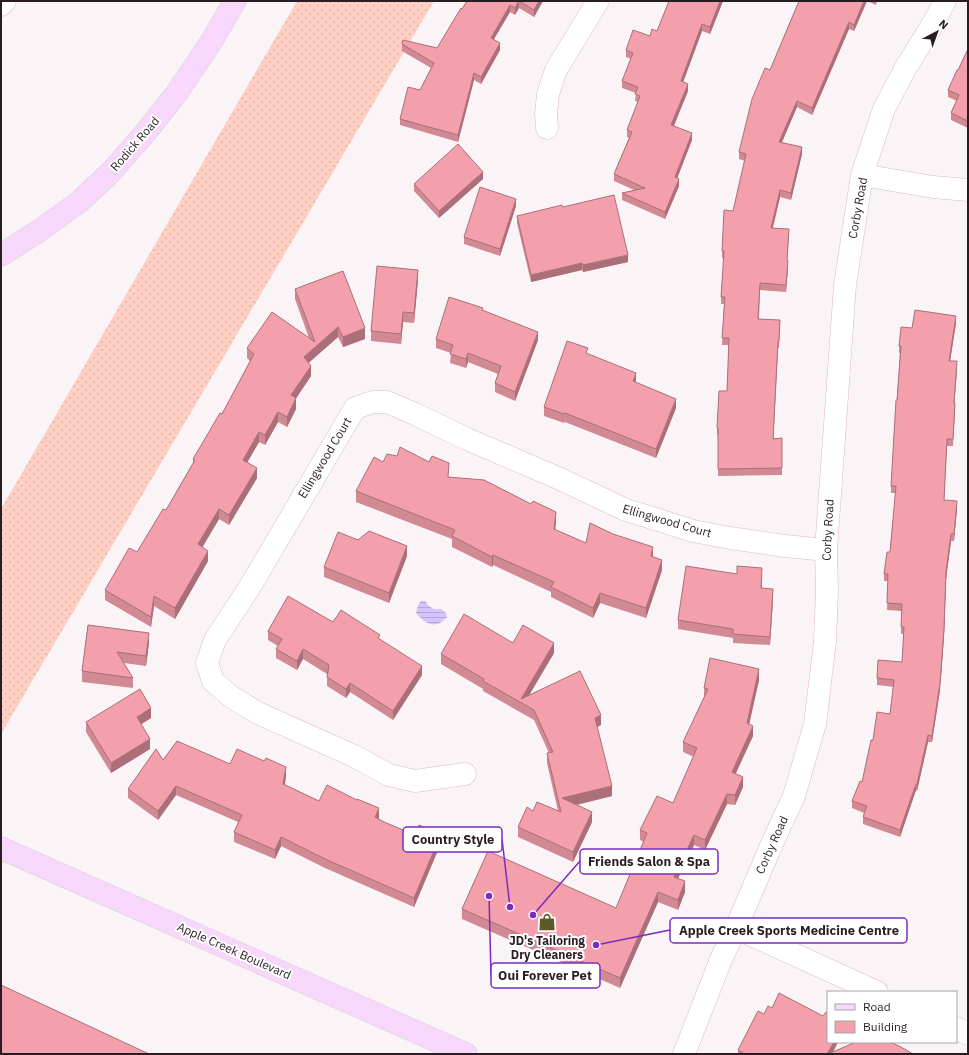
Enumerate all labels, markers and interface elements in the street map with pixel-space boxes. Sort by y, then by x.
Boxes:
north arrow [917,12,957,52]
text: N [936,17,951,32]
street label: Rodick Road [107,113,162,174]
street label: Corby Road [845,176,870,240]
street label: Ellingwood Court [295,415,355,501]
street label: Corby Road [818,499,837,561]
street label: Ellingwood Court [621,501,713,540]
street label: Corby Road [752,813,791,876]
callout: Country Style [403,827,502,852]
text: Country Style [412,831,494,848]
callout: Friends Salon & Spa [580,849,718,874]
text: Friends Salon & Spa [588,853,710,870]
shop icon: JD's Tailoring Dry Cleaners [537,912,557,932]
callout: Apple Creek Sports Medicine Centre [670,918,907,943]
street label: Apple Creek Boulevard [175,919,293,982]
text: Apple Creek Sports Medicine Centre [679,922,899,939]
place label: JD's Tailoring Dry Cleaners [509,933,585,962]
callout: Oui Forever Pet [491,963,600,988]
text: Oui Forever Pet [498,967,592,984]
legend [827,991,957,1043]
text: Road [863,999,891,1014]
text: Building [863,1019,908,1034]

